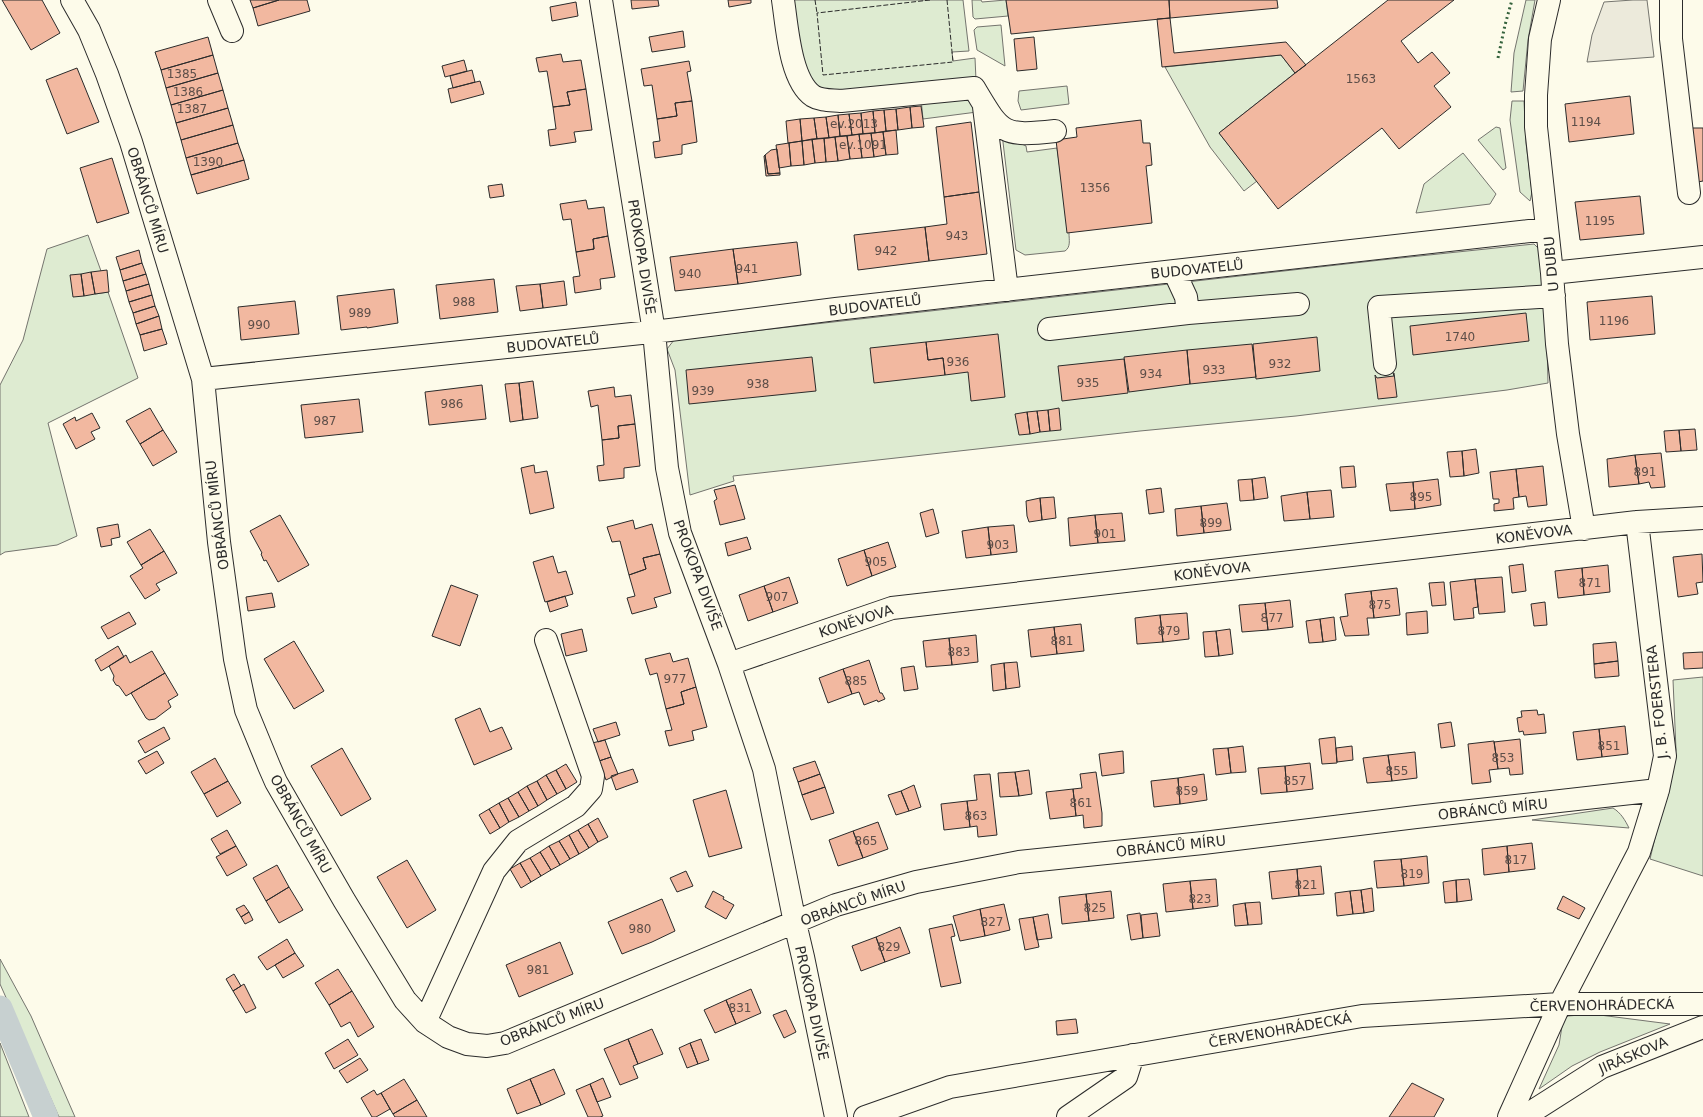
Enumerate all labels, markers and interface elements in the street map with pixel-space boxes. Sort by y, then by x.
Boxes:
house number: 1385 [167,67,197,81]
house number: 1563 [1346,72,1376,86]
house number: 1386 [173,85,203,99]
house number: 1387 [177,102,207,116]
house number: 1194 [1571,115,1601,129]
house number: ev.2013 [830,117,878,131]
house number: ev.1091 [839,138,887,152]
street label: OBRÁNCŮ MÍRU [124,145,173,255]
house number: 1390 [193,155,223,169]
house number: 1356 [1080,181,1110,195]
street label: PROKOPA DIVIŠE [625,198,660,316]
house number: 1195 [1585,214,1615,228]
house number: 943 [946,229,968,243]
street label: U DUBU [1541,236,1561,292]
house number: 942 [875,244,897,258]
street label: BUDOVATELŮ [1150,255,1244,282]
house number: 941 [736,262,758,276]
house number: 940 [679,267,701,281]
street label: BUDOVATELŮ [828,290,922,319]
house number: 988 [453,295,475,309]
house number: 989 [349,306,371,320]
house number: 1196 [1599,314,1629,328]
house number: 990 [248,318,270,332]
street label: BUDOVATELŮ [506,329,600,356]
house number: 1740 [1445,330,1475,344]
house number: 936 [947,355,969,369]
house number: 932 [1269,357,1291,371]
house number: 933 [1203,363,1225,377]
house number: 934 [1140,367,1162,381]
house number: 935 [1077,376,1099,390]
house number: 938 [747,377,769,391]
house number: 939 [692,384,714,398]
house number: 986 [441,397,463,411]
house number: 987 [314,414,336,428]
street label: OBRÁNCŮ MÍRU [201,459,232,571]
house number: 891 [1634,465,1656,479]
house number: 895 [1410,490,1432,504]
house number: 899 [1200,516,1222,530]
street label: PROKOPA DIVIŠE [671,517,726,632]
street label: KONĚVOVA [1495,521,1574,547]
house number: 901 [1094,527,1116,541]
house number: 903 [987,538,1009,552]
house number: 905 [865,555,887,569]
street label: KONĚVOVA [1173,558,1252,584]
house number: 871 [1579,576,1601,590]
house number: 907 [766,590,788,604]
house number: 875 [1369,598,1391,612]
street label: KONĚVOVA [817,601,896,641]
house number: 877 [1261,611,1283,625]
house number: 879 [1158,624,1180,638]
house number: 881 [1051,634,1073,648]
street label: J. B. FOERSTERA [1643,644,1671,761]
house number: 883 [948,645,970,659]
house number: 977 [664,672,686,686]
house number: 885 [845,674,867,688]
house number: 851 [1598,739,1620,753]
house number: 853 [1492,751,1514,765]
house number: 855 [1386,764,1408,778]
street label: OBRÁNCŮ MÍRU [267,771,336,876]
house number: 857 [1284,774,1306,788]
house number: 859 [1176,784,1198,798]
street label: OBRÁNCŮ MÍRU [1437,794,1549,823]
house number: 861 [1070,796,1092,810]
house number: 863 [965,809,987,823]
street label: OBRÁNCŮ MÍRU [1115,831,1227,860]
house number: 865 [855,834,877,848]
house number: 817 [1505,853,1527,867]
house number: 819 [1401,867,1423,881]
street label: OBRÁNCŮ MÍRU [798,877,908,929]
house number: 821 [1295,878,1317,892]
house number: 823 [1189,892,1211,906]
house number: 825 [1084,901,1106,915]
house number: 827 [981,915,1003,929]
house number: 980 [629,922,651,936]
house number: 829 [878,940,900,954]
street label: PROKOPA DIVIŠE [792,944,833,1062]
house number: 981 [527,963,549,977]
street label: OBRÁNCŮ MÍRU [497,994,606,1049]
street label: ČERVENOHRÁDECKÁ [1530,995,1675,1014]
house number: 831 [729,1001,751,1015]
street label: ČERVENOHRÁDECKÁ [1207,1009,1353,1050]
street label: JIRÁSKOVA [1595,1033,1670,1077]

